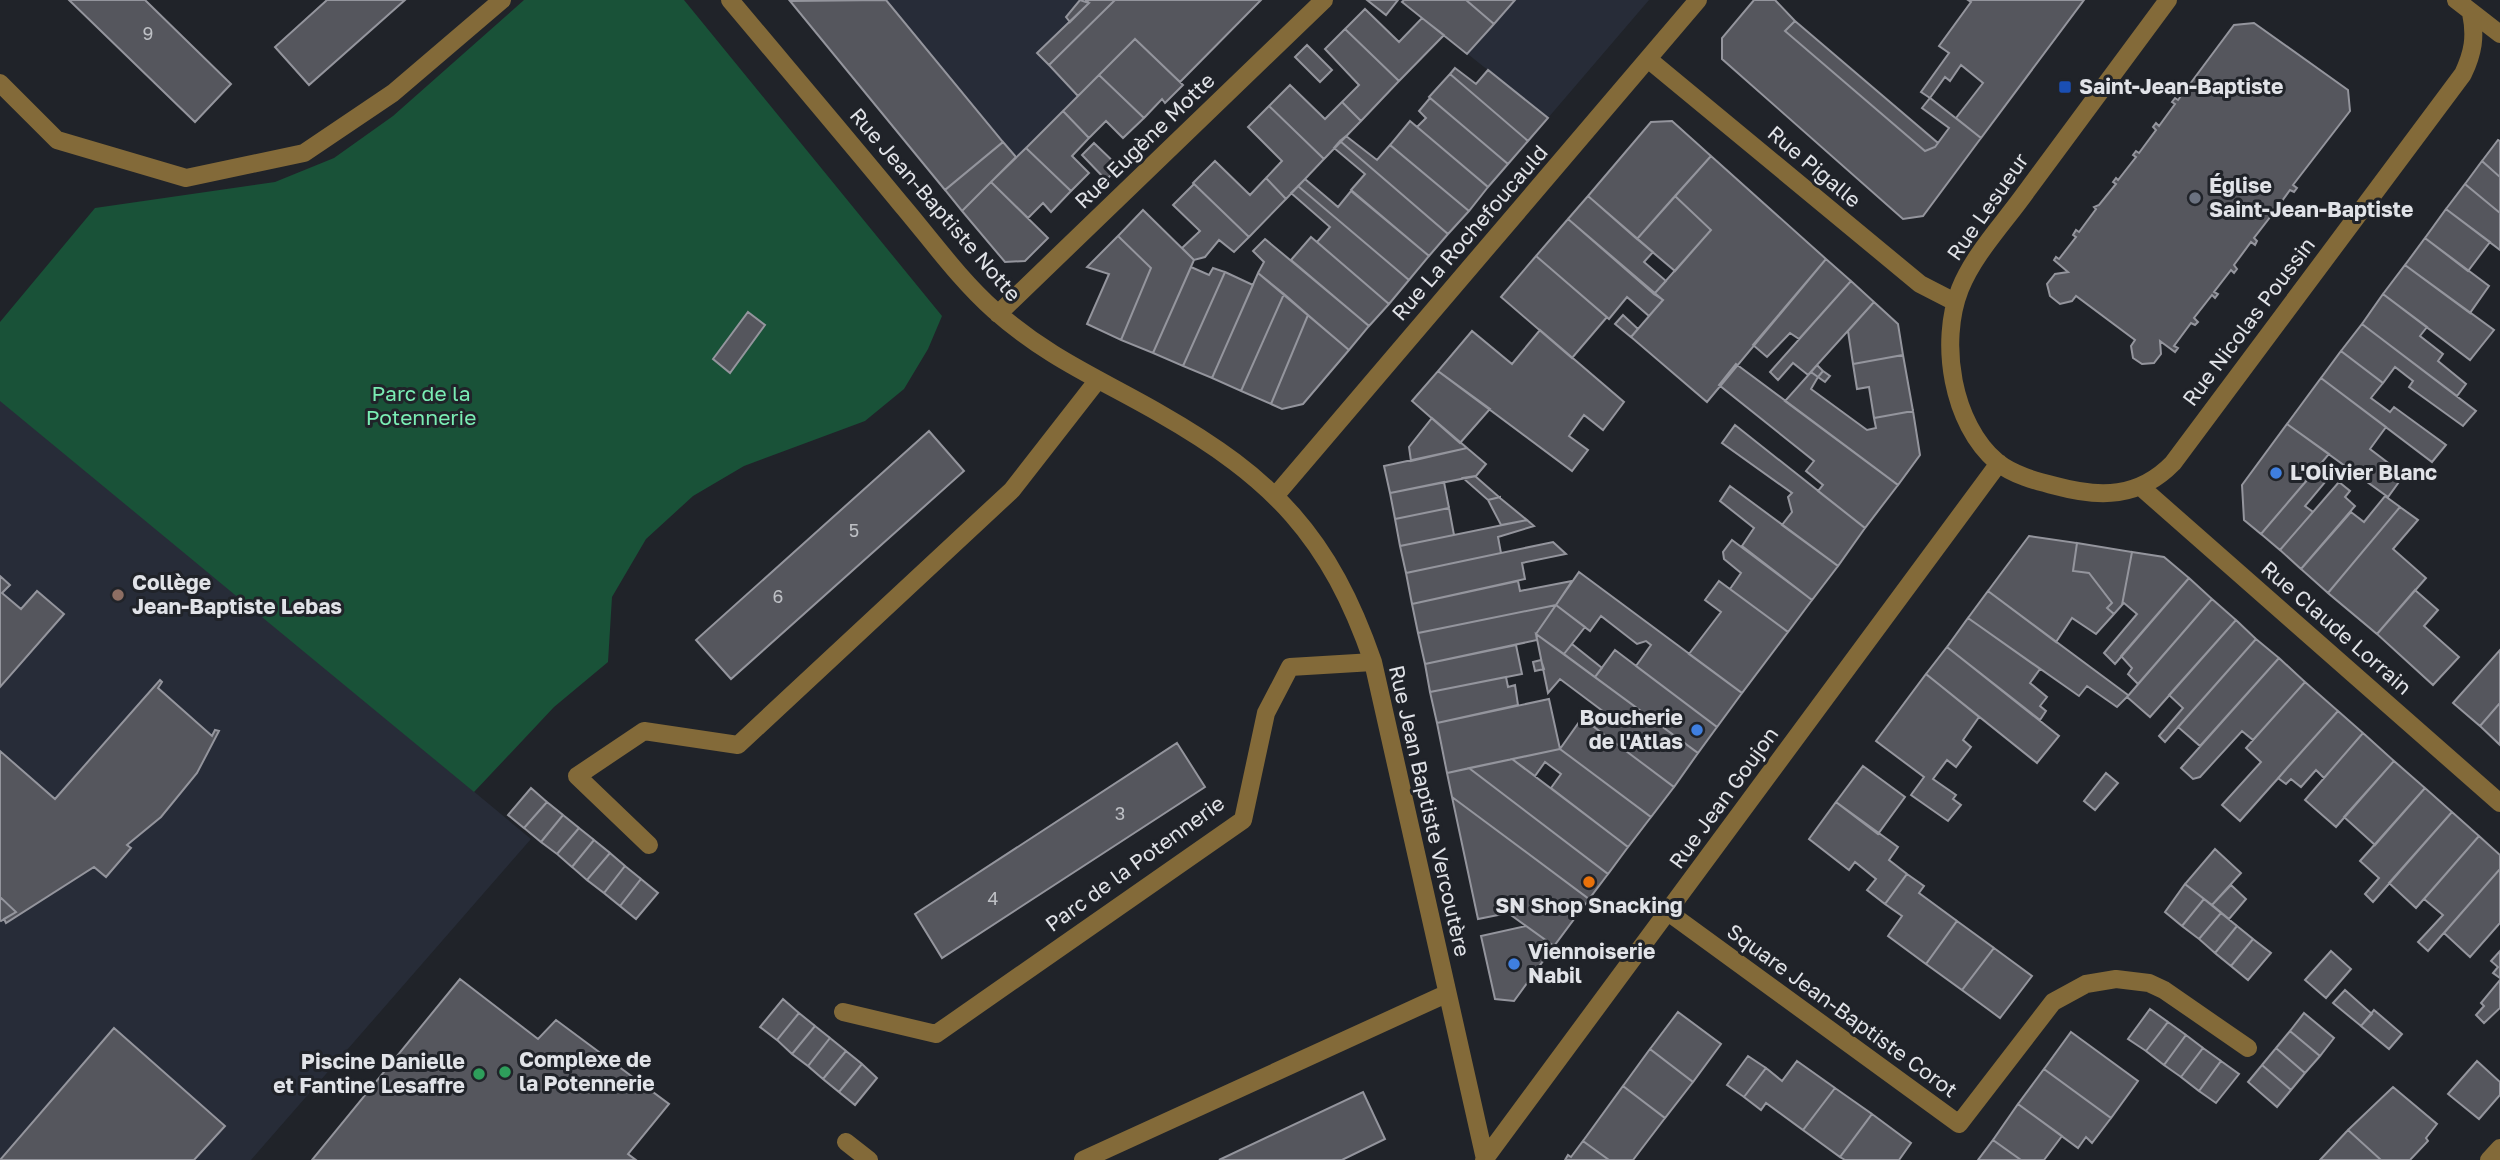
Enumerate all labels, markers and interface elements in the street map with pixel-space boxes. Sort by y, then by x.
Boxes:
house number: 9 [143,22,153,44]
street label: Rue Eugène Motte [1069,67,1220,214]
place label: Saint-Jean-Baptiste [2079,73,2283,99]
marker: Saint-Jean-Baptiste [2057,79,2073,95]
street label: Rue Jean-Baptiste Notte [845,102,1027,306]
street label: Rue Pigalle [1763,120,1867,213]
street label: Rue La Rochefoucauld [1386,139,1553,326]
street label: Rue Lesueur [1941,148,2034,265]
place label: Église Saint-Jean-Baptiste [2209,172,2413,222]
marker: Église Saint-Jean-Baptiste [2187,190,2203,206]
street label: Rue Nicolas Poussin [2176,232,2320,411]
park label: Parc de la Potennerie [366,380,476,430]
place label: L'Olivier Blanc [2290,459,2437,485]
marker: L'Olivier Blanc [2268,465,2284,481]
house number: 5 [849,519,859,541]
street label: Rue Claude Lorrain [2256,555,2417,700]
place label: Collège Jean-Baptiste Lebas [132,569,342,619]
house number: 6 [773,585,783,607]
marker: Collège Jean-Baptiste Lebas [110,587,126,603]
street label: Rue Jean Baptiste Vercoutère [1384,663,1476,959]
place label: Boucherie de l'Atlas [1580,704,1683,754]
street label: Rue Jean Goujon [1663,721,1783,873]
marker: Boucherie de l'Atlas [1689,722,1705,738]
street label: Parc de la Potennerie [1040,789,1229,937]
house number: 3 [1115,802,1125,824]
marker: SN Shop Snacking [1581,874,1597,890]
house number: 4 [988,887,999,909]
place label: SN Shop Snacking [1495,892,1683,918]
street label: Square Jean-Baptiste Corot [1722,918,1963,1103]
place label: Viennoiserie Nabil [1528,938,1655,988]
marker: Viennoiserie Nabil [1506,956,1522,972]
place label: Complexe de la Potennerie [519,1046,655,1096]
place label: Piscine Danielle et Fantine Lesaffre [273,1048,465,1098]
marker: Complexe de la Potennerie [497,1064,513,1080]
marker: Piscine Danielle et Fantine Lesaffre [471,1066,487,1082]

